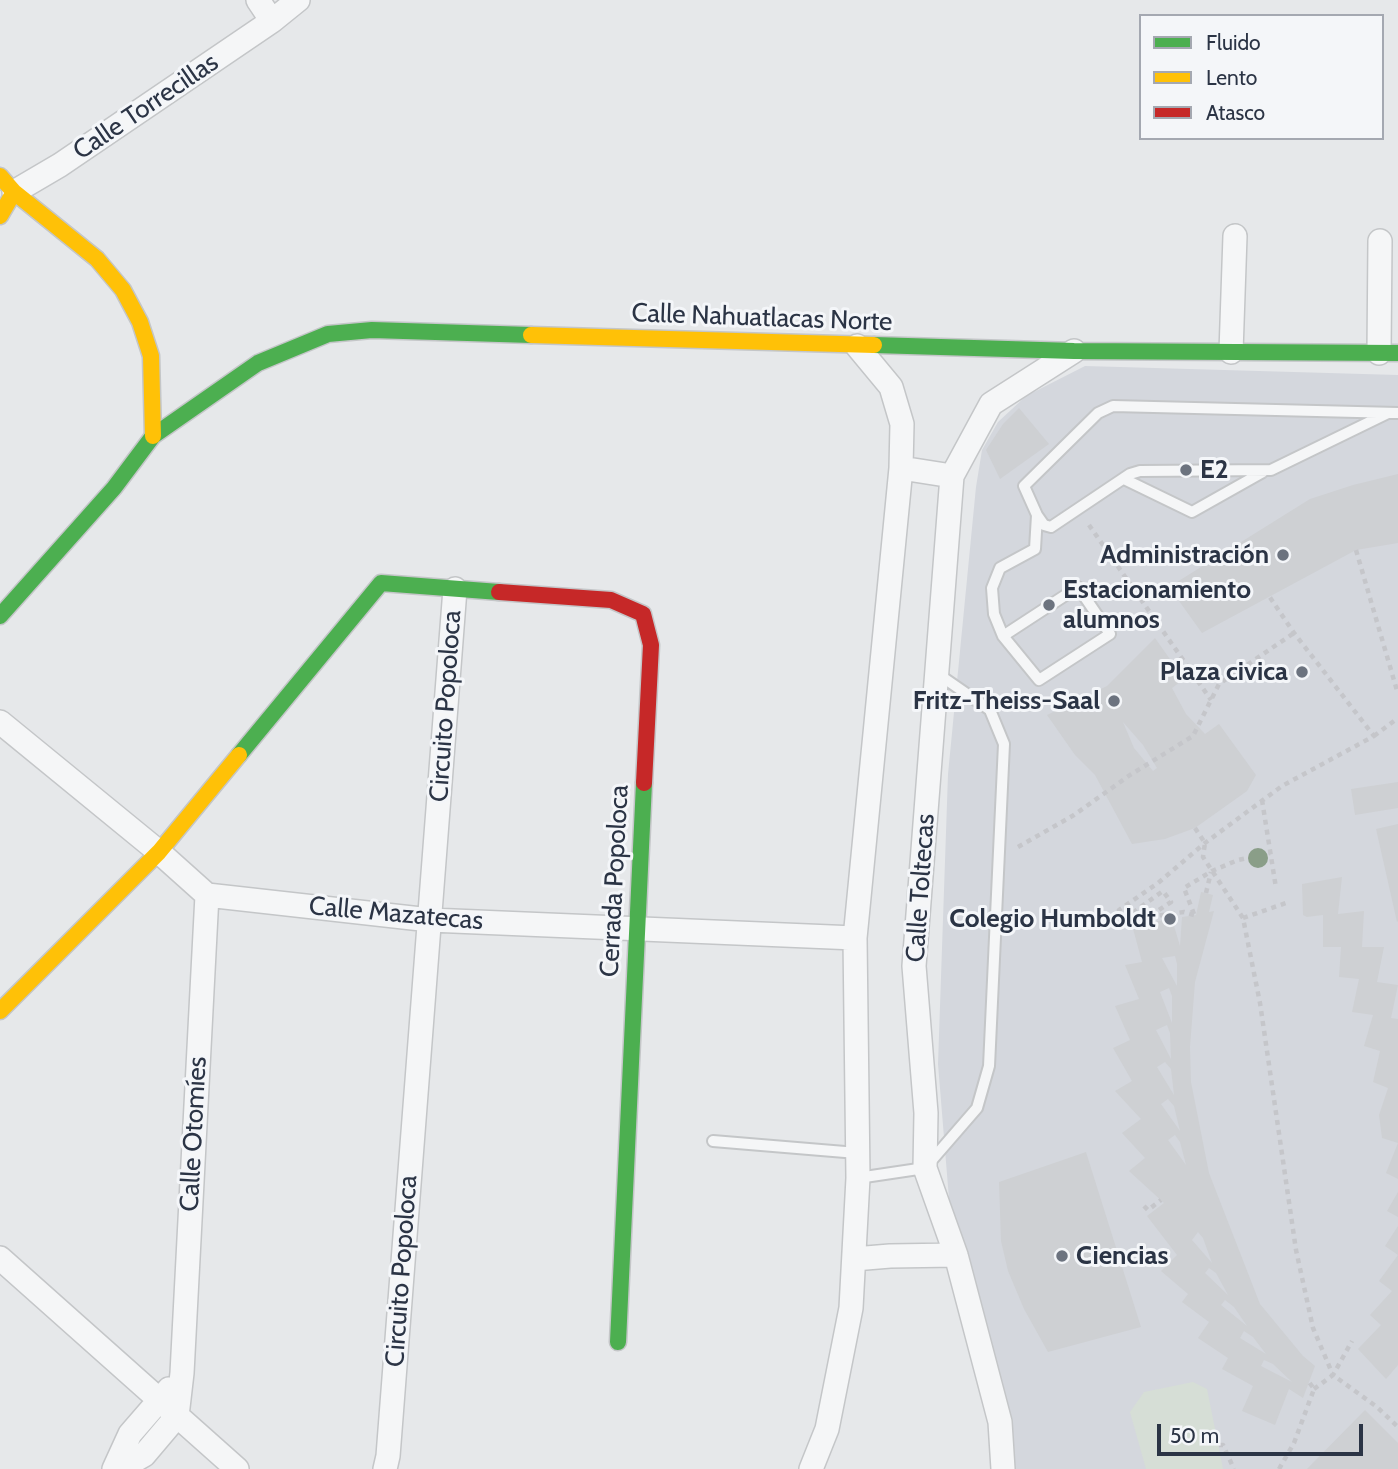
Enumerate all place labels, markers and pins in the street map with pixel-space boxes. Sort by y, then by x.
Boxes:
place label: E2 [1200,454,1229,486]
marker: E2 [1178,462,1194,478]
place label: Administración [1100,539,1269,571]
marker: Administración [1275,547,1291,563]
place label: Estacionamiento alumnos [1063,574,1251,636]
marker: Estacionamiento alumnos [1041,597,1057,613]
place label: Plaza civica [1160,656,1288,688]
marker: Plaza civica [1294,664,1310,680]
place label: Fritz-Theiss-Saal [913,685,1100,717]
marker: Fritz-Theiss-Saal [1106,693,1122,709]
place label: Colegio Humboldt [949,903,1156,935]
marker: Colegio Humboldt [1162,911,1178,927]
place label: Ciencias [1076,1240,1168,1272]
marker: Ciencias [1054,1248,1070,1264]

